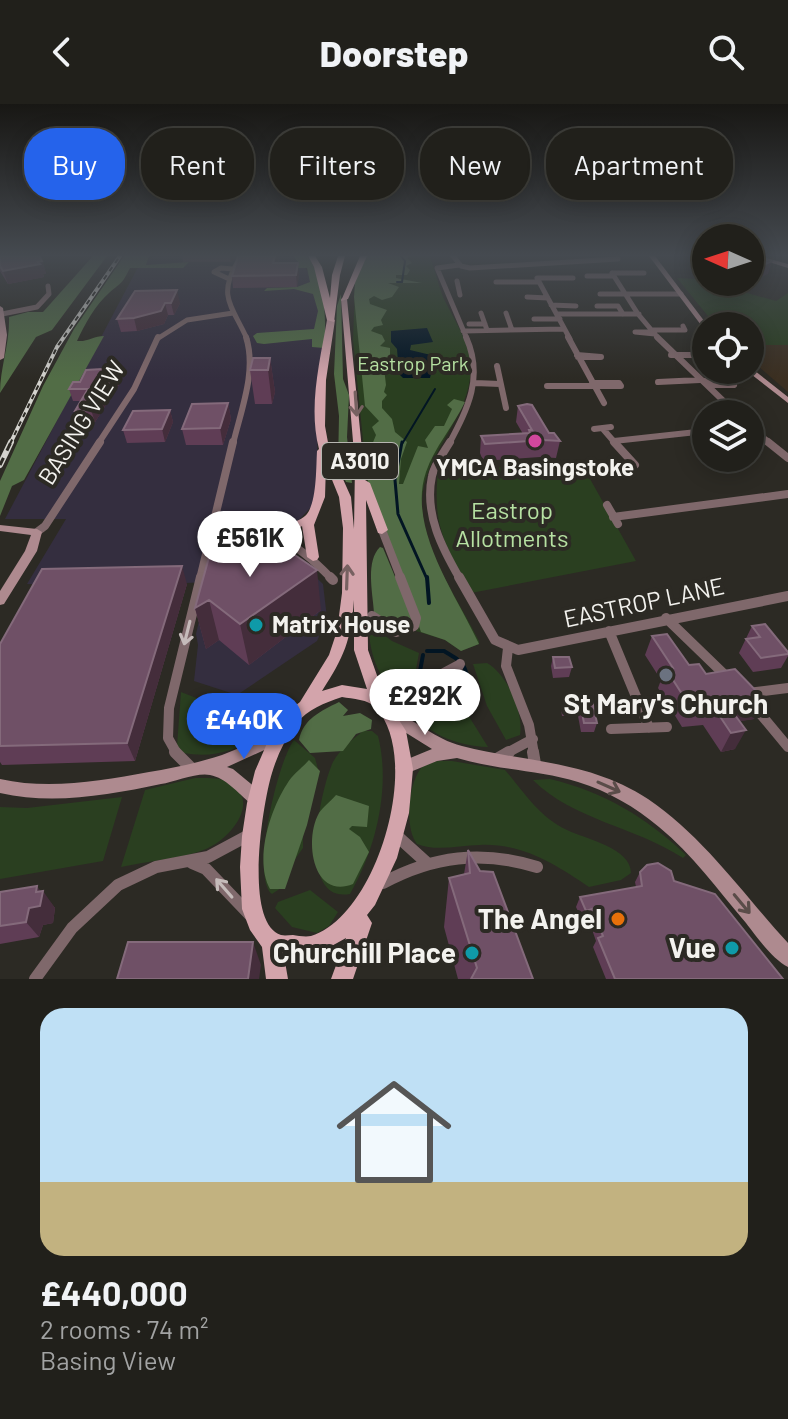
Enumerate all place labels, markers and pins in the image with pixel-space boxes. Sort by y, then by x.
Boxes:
marker: YMCA Basingstoke [526,432,544,450]
place label: YMCA Basingstoke [436,452,634,481]
pin: £561K [194,511,306,579]
place label: Matrix House [272,609,410,638]
marker: Matrix House [247,616,265,634]
marker: St Mary's Church [657,666,675,684]
pin: £292K [369,669,481,737]
place label: St Mary's Church [564,686,768,720]
pin: £440K [188,693,300,761]
place label: The Angel [478,901,602,935]
marker: The Angel [609,910,627,928]
place label: Vue [669,930,716,964]
place label: Churchill Place [273,935,456,969]
marker: Vue [723,939,741,957]
marker: Churchill Place [463,944,481,962]

